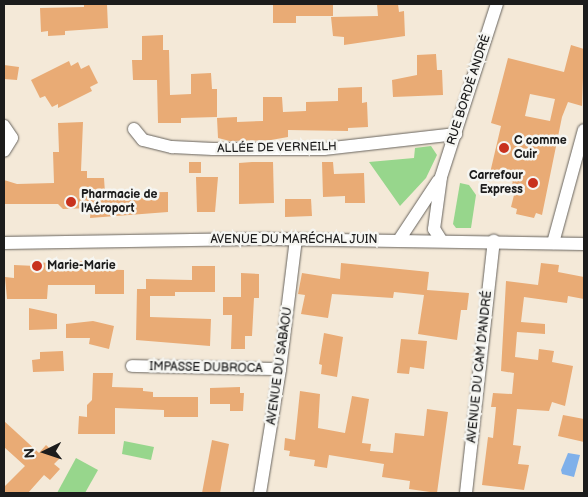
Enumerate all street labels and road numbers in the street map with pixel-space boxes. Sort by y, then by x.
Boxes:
street label: RUE BORDÉ ANDRÉ [444,33,494,147]
street label: ALLÉE DE VERNEILH [217,140,337,156]
street label: AVENUE DU MARÉCHAL JUIN [210,233,378,247]
street label: AVENUE DU CAM D'ANDRÉ [465,290,495,444]
street label: AVENUE DU SABAOU [265,306,295,426]
street label: IMPASSE DUBROCA [149,360,263,376]

